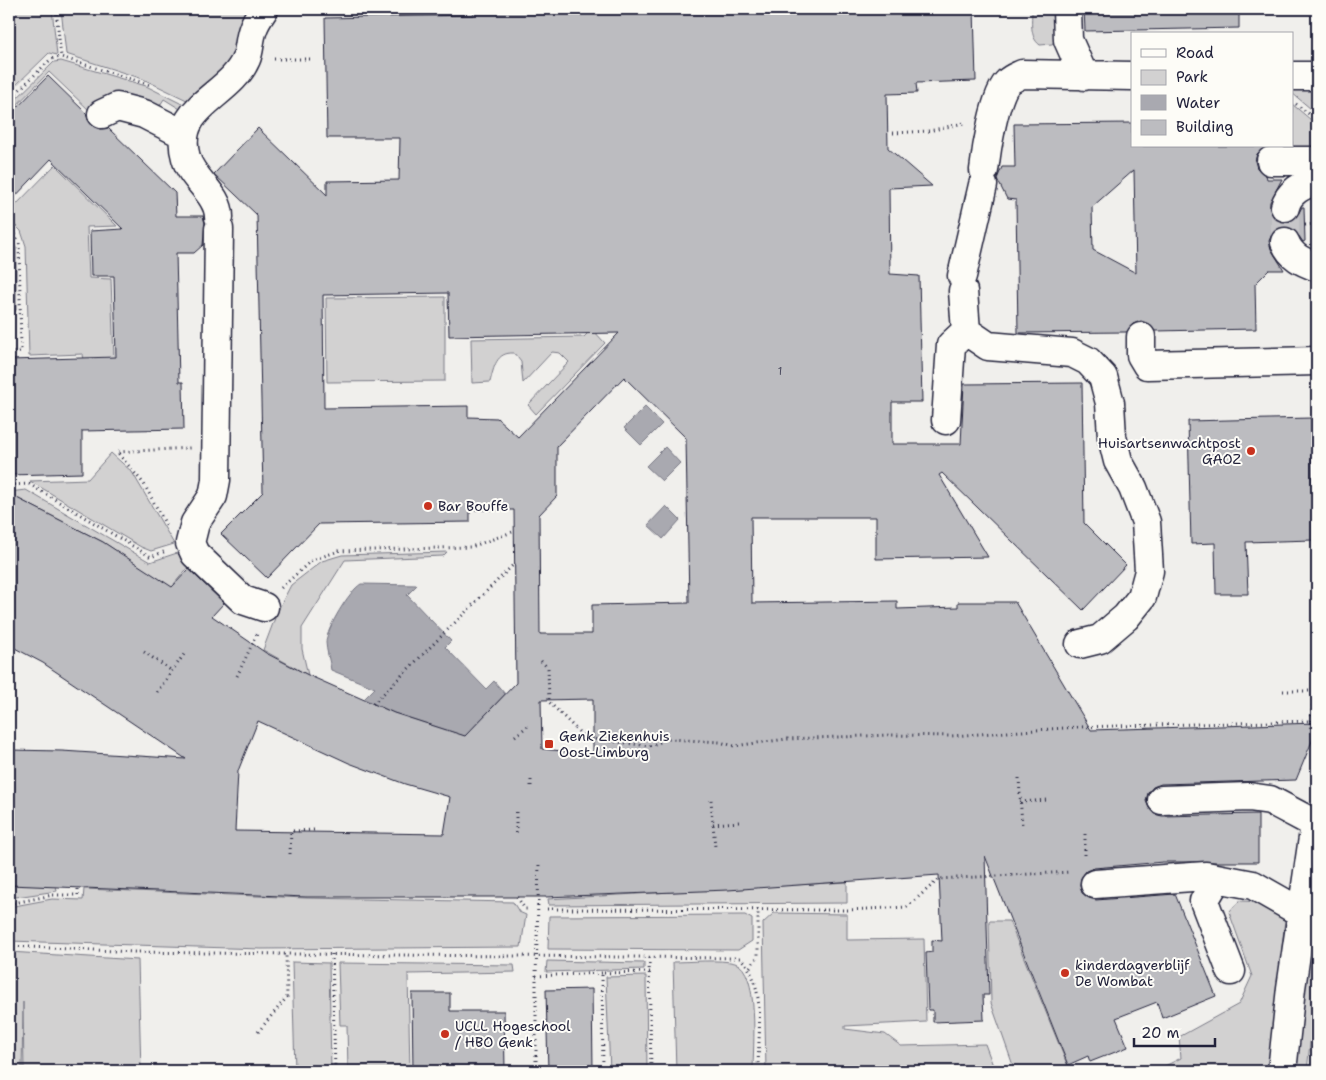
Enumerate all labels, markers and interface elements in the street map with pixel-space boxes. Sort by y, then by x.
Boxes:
legend [1131,32,1294,148]
text: Road [1176,43,1214,63]
text: Park [1176,67,1208,87]
text: Water [1176,93,1220,113]
text: Building [1176,117,1233,137]
house number: 1 [778,364,782,379]
place label: Huisartsenwachtpost GAOZ [1098,434,1241,468]
marker: Huisartsenwachtpost GAOZ [1245,445,1257,457]
place label: Bar Bouffe [438,497,509,515]
marker: Bar Bouffe [422,500,434,512]
place label: Genk Ziekenhuis Oost-Limburg [559,727,670,761]
marker: Genk Ziekenhuis Oost-Limburg [543,738,555,750]
place label: kinderdagverblijf De Wombat [1075,956,1190,990]
marker: kinderdagverblijf De Wombat [1059,967,1071,979]
scale bar [1134,1015,1215,1047]
place label: UCLL Hogeschool / HBO Genk [455,1017,571,1051]
text: 20 m [1141,1023,1180,1043]
marker: UCLL Hogeschool / HBO Genk [439,1028,451,1040]

